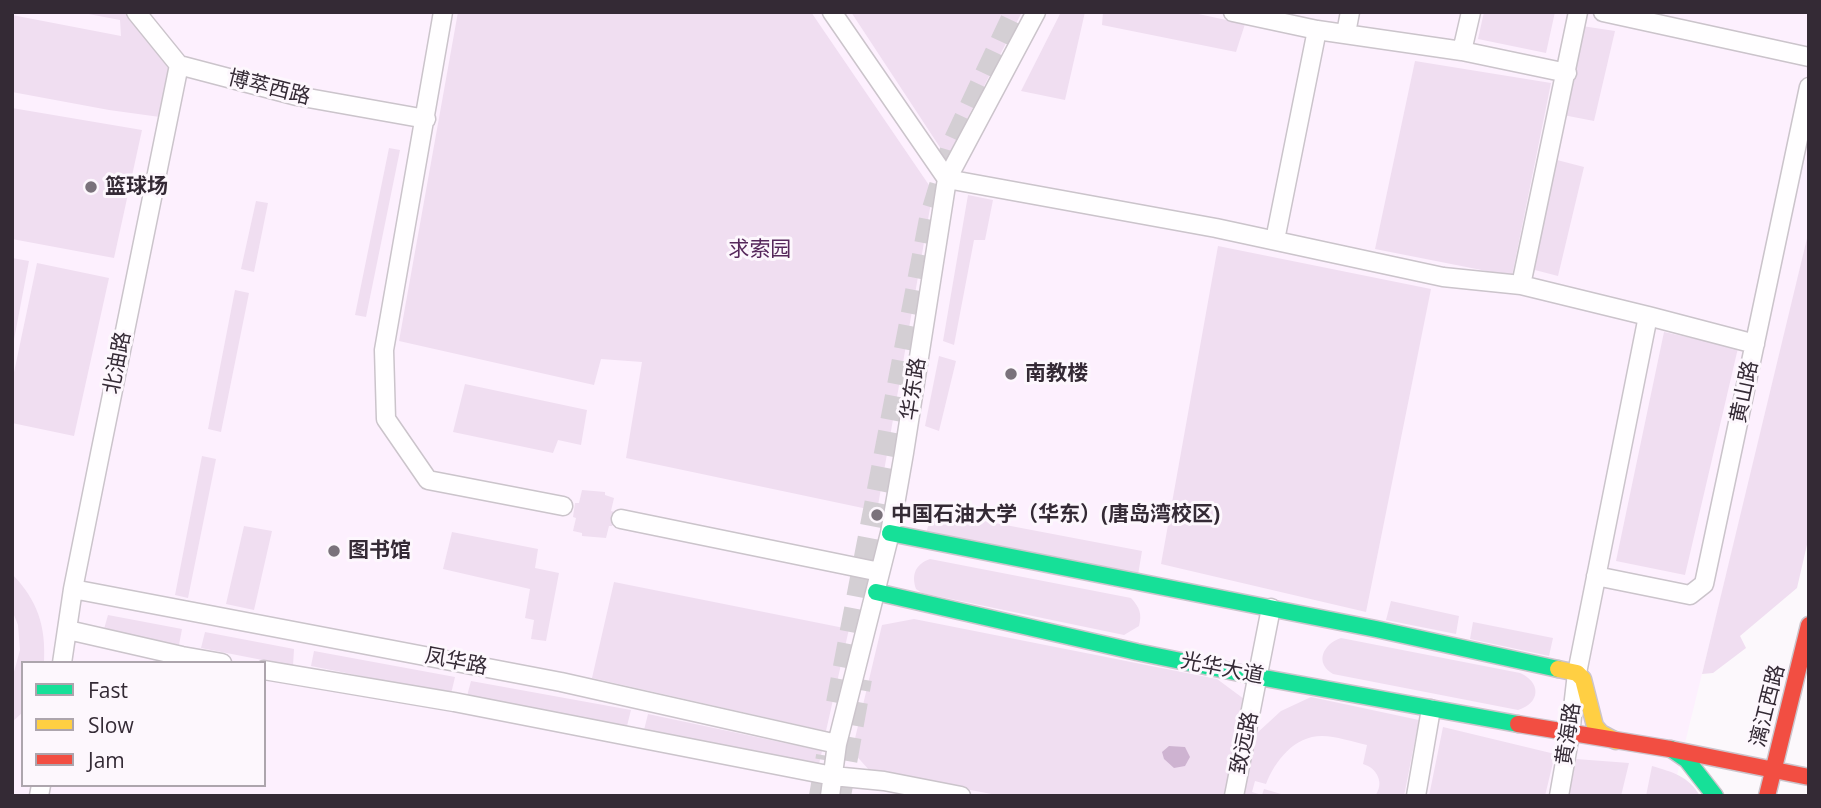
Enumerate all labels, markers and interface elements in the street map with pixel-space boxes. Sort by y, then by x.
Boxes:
street label: 博萃西路 [225,66,313,110]
place label: 篮球场 [105,174,168,200]
marker: 篮球场 [83,179,99,195]
park label: 求索园 [729,237,791,263]
street label: 北油路 [100,330,136,396]
street label: 华东路 [897,356,931,422]
street label: 黄山路 [1726,359,1764,425]
place label: 南教楼 [1025,361,1088,387]
marker: 南教楼 [1003,366,1019,382]
place label: 中国石油大学（华东）(唐岛湾校区) [891,502,1220,528]
marker: 中国石油大学（华东）(唐岛湾校区) [869,507,885,523]
place label: 图书馆 [348,538,411,564]
marker: 图书馆 [326,543,342,559]
street label: 凤华路 [423,644,489,680]
street label: 光华大道 [1178,649,1266,689]
legend [21,661,266,787]
street label: 漓江西路 [1746,662,1790,750]
text: Fast [88,676,128,704]
street label: 黄海路 [1552,701,1586,767]
street label: 致远路 [1226,710,1264,776]
text: Slow [88,711,134,739]
text: Jam [88,746,125,774]

